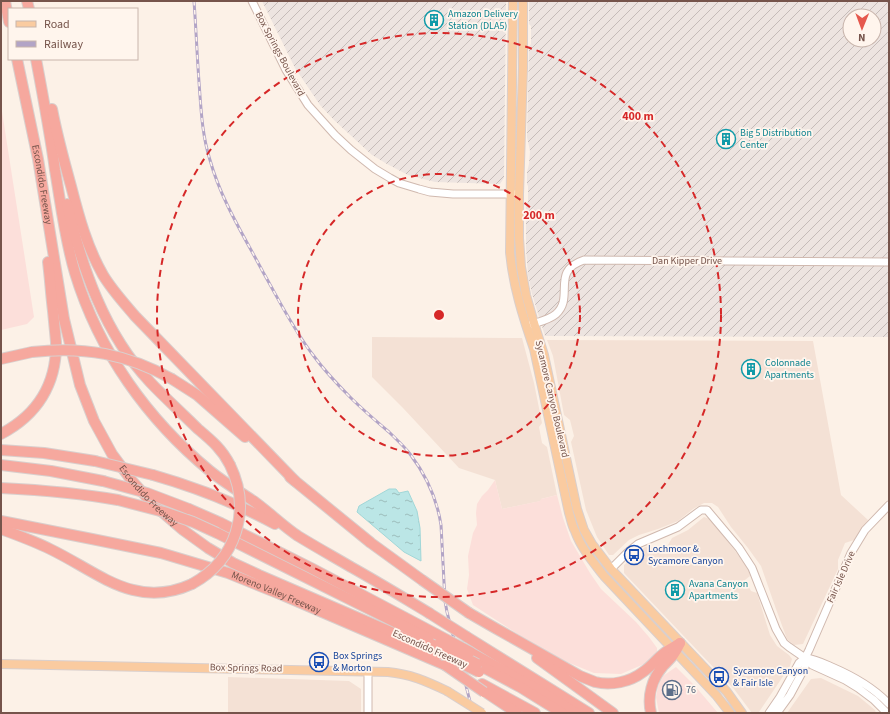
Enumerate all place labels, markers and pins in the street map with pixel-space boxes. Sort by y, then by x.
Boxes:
place label: Amazon Delivery Station (DLA5) [448,7,518,33]
building icon: Amazon Delivery Station (DLA5) [423,9,445,31]
place label: Big 5 Distribution Center [740,126,812,152]
building icon: Big 5 Distribution Center [715,128,737,150]
centre of rings [432,308,446,322]
place label: Colonnade Apartments [765,356,814,382]
building icon: Colonnade Apartments [740,358,762,380]
place label: Lochmoor & Sycamore Canyon [648,542,723,568]
bus stop icon: Lochmoor & Sycamore Canyon [623,544,645,566]
place label: Avana Canyon Apartments [689,577,748,603]
building icon: Avana Canyon Apartments [664,579,686,601]
place label: Box Springs & Morton [333,649,382,675]
bus stop icon: Box Springs & Morton [308,651,330,673]
place label: Sycamore Canyon & Fair Isle [733,664,808,690]
bus stop icon: Sycamore Canyon & Fair Isle [708,666,730,688]
fuel station icon: 76 [661,679,683,701]
place label: 76 [686,683,696,697]

